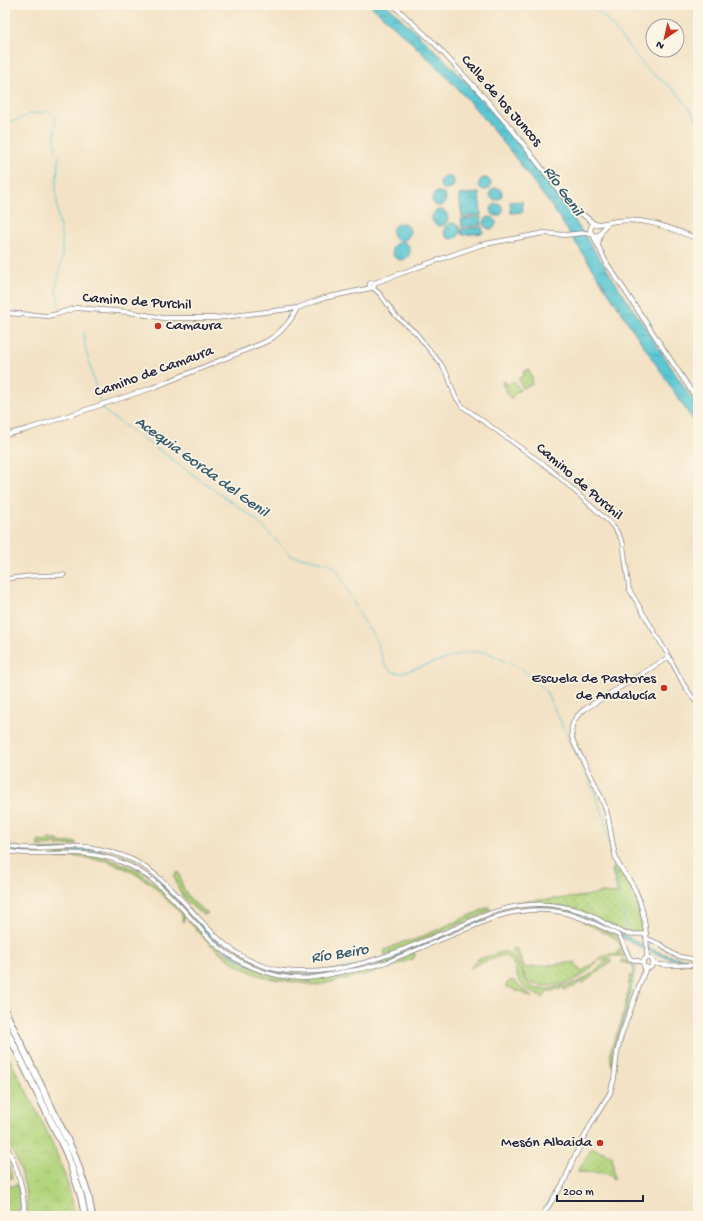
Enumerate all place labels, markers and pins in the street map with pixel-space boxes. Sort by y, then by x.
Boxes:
place label: Camaura [166,317,223,335]
marker: Camaura [153,321,163,331]
place label: Escuela de Pastores de Andalucía [531,670,657,705]
marker: Escuela de Pastores de Andalucía [659,683,669,693]
place label: Mesón Albaida [501,1134,593,1152]
marker: Mesón Albaida [595,1138,605,1148]

